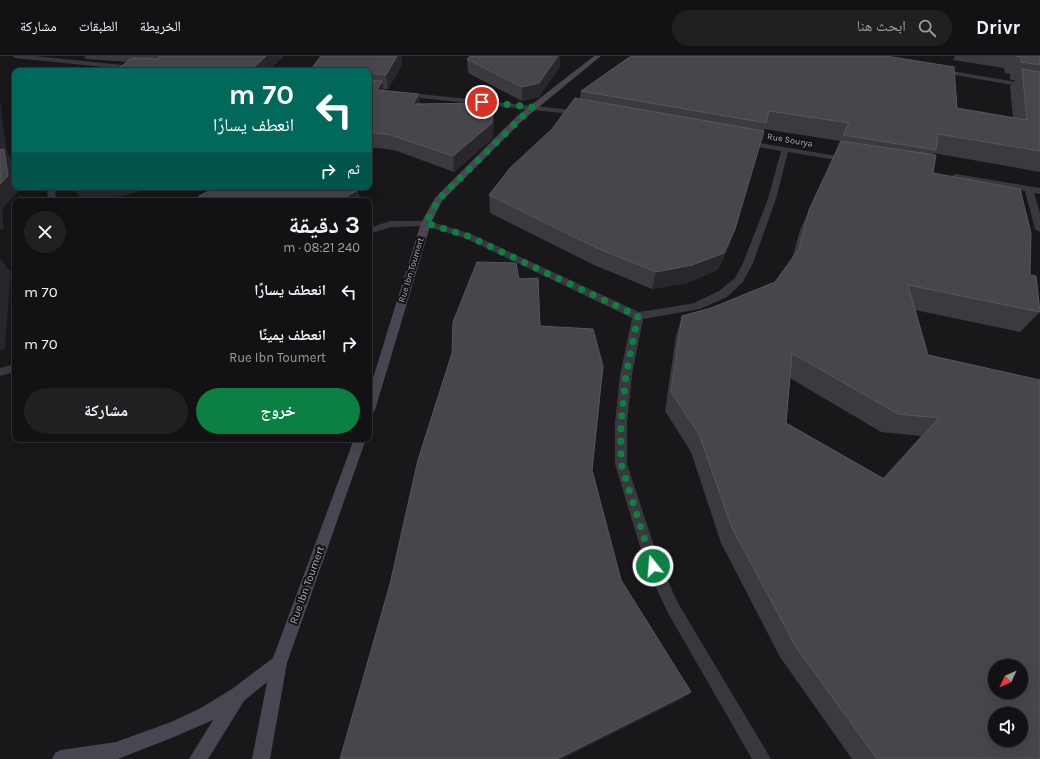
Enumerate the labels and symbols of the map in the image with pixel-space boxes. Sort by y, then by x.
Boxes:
pin [465,85,499,119]
street label: Rue Sourya [767,131,814,149]
street label: Rue Ibn Toumert [396,236,426,303]
street label: Rue Ibn Toumert [287,544,327,626]
position arrow [632,545,674,587]
north arrow [988,659,1028,699]

